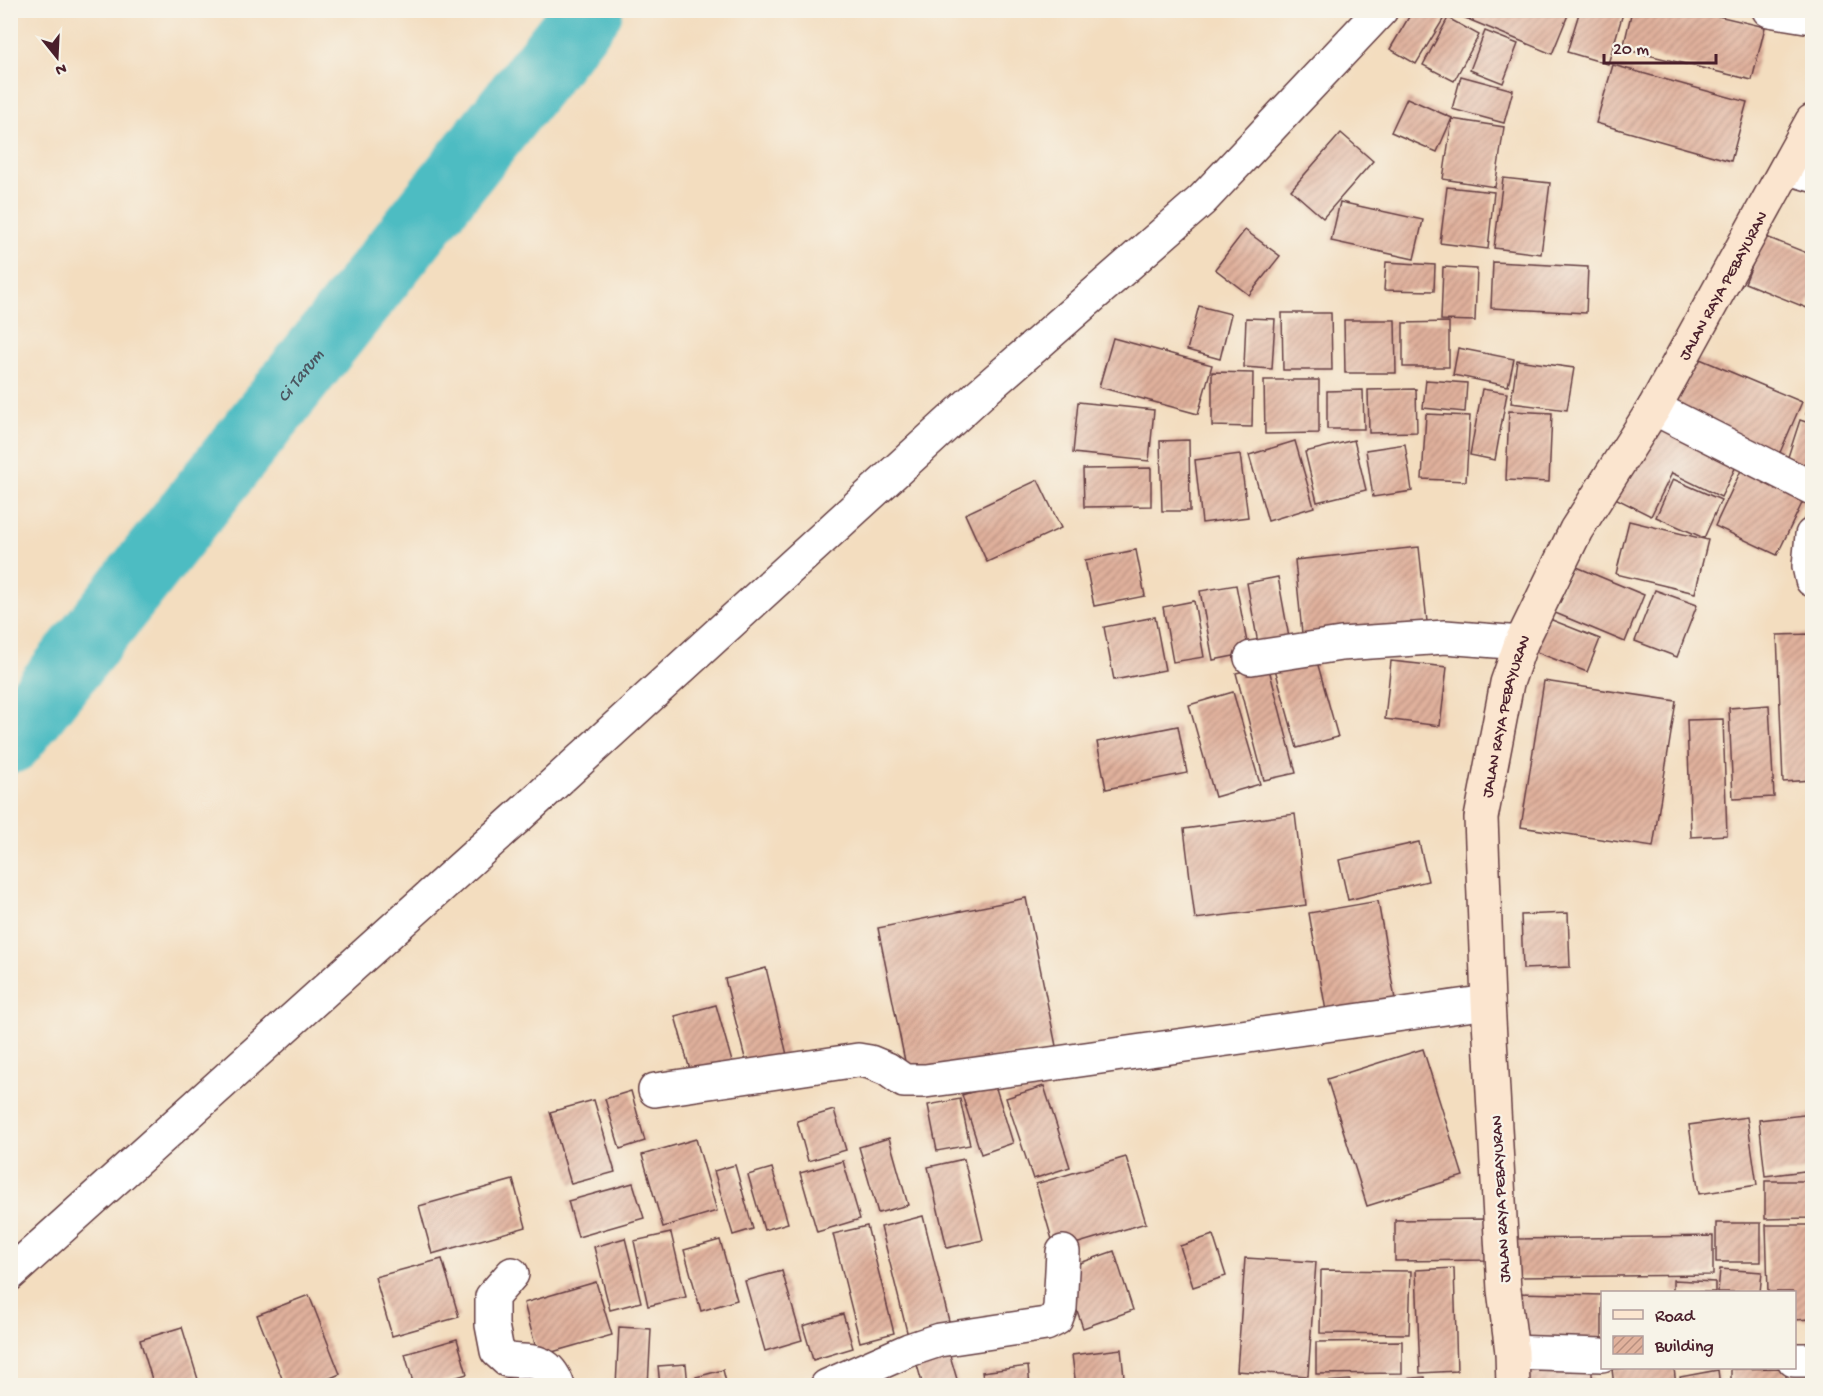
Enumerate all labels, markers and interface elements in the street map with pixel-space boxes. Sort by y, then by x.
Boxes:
north arrow [27,27,87,87]
scale bar [1604,27,1716,65]
text: 20 m [1613,40,1649,61]
text: N [52,57,68,79]
street label: JALAN RAYA PEBAYURAN [1676,209,1774,364]
water label: Ci Tarum [274,345,329,407]
street label: JALAN RAYA PEBAYURAN [1479,633,1536,800]
street label: JALAN RAYA PEBAYURAN [1489,1115,1516,1283]
legend [1601,1291,1796,1369]
text: Road [1655,1307,1696,1328]
text: Building [1654,1337,1714,1358]

